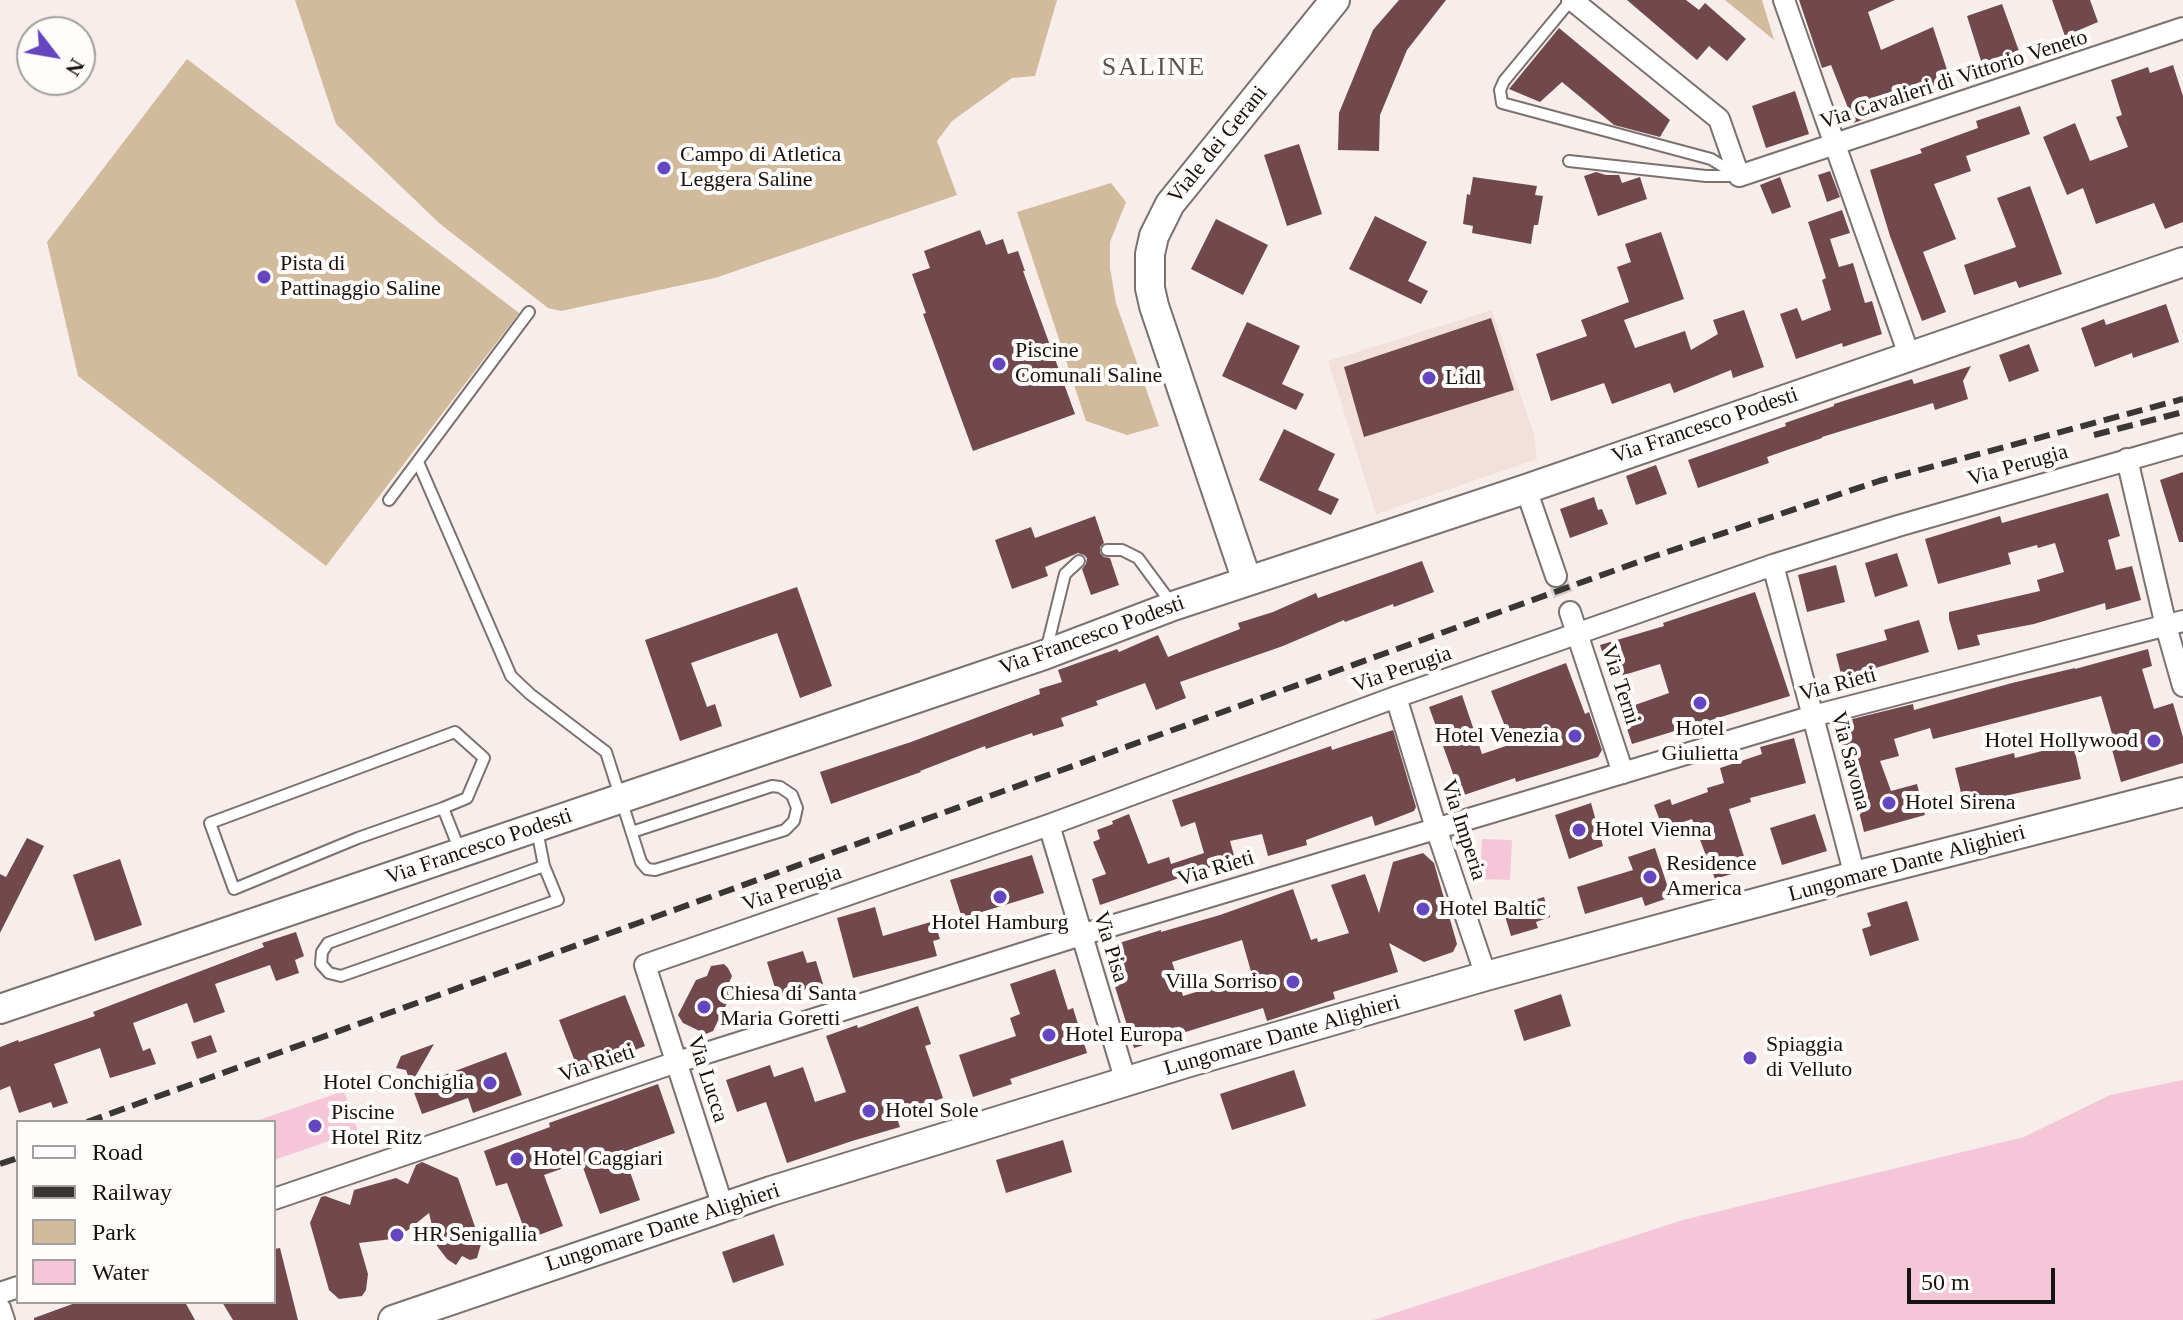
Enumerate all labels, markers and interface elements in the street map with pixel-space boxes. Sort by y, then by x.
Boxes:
north arrow [16,16,96,96]
street label: Via Cavalieri di Vittorio Veneto [1817,24,2091,136]
district label: SALINE [1102,52,1206,84]
text: N [60,54,90,81]
street label: Viale dei Gerani [1162,81,1274,209]
place label: Campo di Atletica Leggera Saline [680,142,841,194]
marker: Campo di Atletica Leggera Saline [655,159,673,177]
place label: Pista di Pattinaggio Saline [280,251,441,302]
marker: Pista di Pattinaggio Saline [255,268,273,286]
place label: Piscine Comunali Saline [1015,338,1162,390]
marker: Piscine Comunali Saline [990,355,1008,373]
place label: Lidl [1445,365,1482,391]
marker: Lidl [1420,369,1438,387]
street label: Via Francesco Podesti [1608,382,1802,470]
street label: Via Perugia [1965,439,2071,493]
street label: Via Francesco Podesti [996,590,1188,682]
street label: Via Perugia [1349,641,1455,699]
street label: Via Terni [1595,642,1645,728]
street label: Via Rieti [1797,662,1879,708]
marker: Hotel Giulietta [1691,694,1709,712]
street label: Via Savona [1824,709,1876,813]
place label: Hotel Giulietta [1662,716,1738,768]
place label: Hotel Venezia [1435,723,1559,749]
marker: Hotel Venezia [1566,727,1584,745]
place label: Hotel Hollywood [1985,728,2138,754]
marker: Hotel Hollywood [2145,732,2163,750]
street label: Via Imperia [1434,776,1492,884]
place label: Hotel Sirena [1905,790,2016,816]
marker: Hotel Sirena [1880,794,1898,812]
street label: Via Francesco Podesti [382,803,576,891]
place label: Hotel Vienna [1595,817,1712,843]
street label: Lungomare Dante Alighieri [1786,820,2028,908]
marker: Hotel Vienna [1570,821,1588,839]
street label: Via Rieti [1175,845,1257,893]
place label: Residence America [1666,851,1756,902]
street label: Via Perugia [739,860,845,918]
marker: Residence America [1641,868,1659,886]
marker: Hotel Hamburg [991,888,1009,906]
place label: Hotel Baltic [1439,896,1546,922]
marker: Hotel Baltic [1414,900,1432,918]
street label: Via Pisa [1087,908,1133,986]
place label: Hotel Hamburg [931,910,1069,936]
place label: Villa Sorriso [1165,969,1277,995]
marker: Villa Sorriso [1284,973,1302,991]
place label: Chiesa di Santa Maria Goretti [720,981,857,1032]
street label: Lungomare Dante Alighieri [1161,990,1403,1082]
marker: Chiesa di Santa Maria Goretti [695,998,713,1016]
place label: Hotel Europa [1065,1022,1183,1048]
marker: Hotel Europa [1040,1026,1058,1044]
street label: Via Lucca [681,1032,733,1126]
place label: Spiaggia di Velluto [1766,1032,1852,1084]
street label: Via Rieti [555,1039,639,1089]
marker: Spiaggia di Velluto [1741,1049,1759,1067]
place label: Hotel Conchiglia [323,1070,474,1096]
marker: Hotel Conchiglia [481,1074,499,1092]
place label: Hotel Sole [885,1098,978,1124]
place label: Piscine Hotel Ritz [331,1100,422,1152]
marker: Hotel Sole [860,1102,878,1120]
marker: Piscine Hotel Ritz [306,1117,324,1135]
legend [16,1120,276,1304]
text: Road [92,1139,143,1165]
place label: Hotel Caggiari [533,1146,663,1172]
marker: Hotel Caggiari [508,1150,526,1168]
street label: Lungomare Dante Alighieri [543,1178,783,1278]
text: Railway [92,1179,172,1205]
text: Park [92,1219,136,1245]
place label: HR Senigallia [413,1222,537,1248]
marker: HR Senigallia [388,1226,406,1244]
scale bar [1911,1252,2059,1302]
text: Water [92,1259,149,1285]
text: 50 m [1921,1269,1970,1295]

